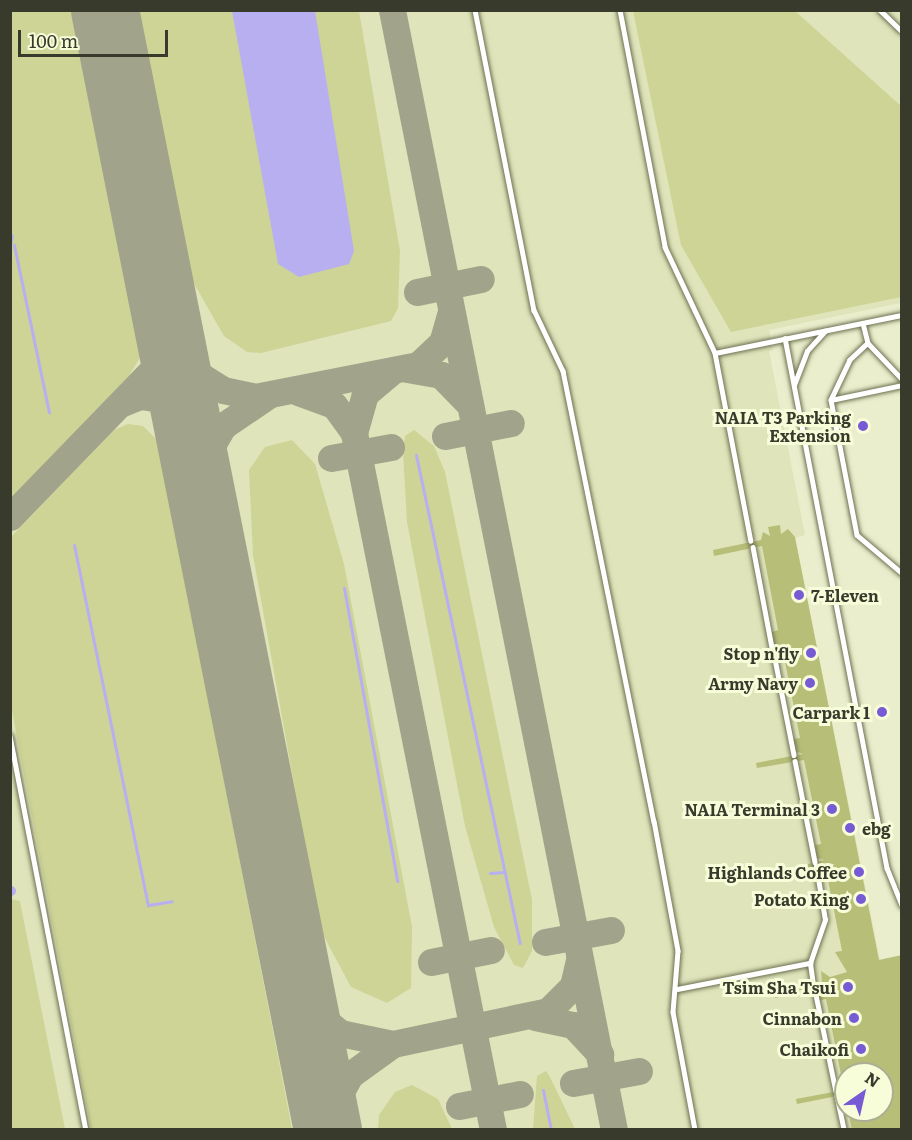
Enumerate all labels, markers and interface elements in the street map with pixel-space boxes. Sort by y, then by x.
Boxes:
scale bar [21,18,171,56]
text: 100 m [29,27,78,54]
place label: NAIA T3 Parking Extension [715,407,851,445]
marker: NAIA T3 Parking Extension [856,419,870,433]
place label: 7-Eleven [811,585,879,605]
marker: 7-Eleven [792,588,806,602]
place label: Stop n'fly [724,643,799,663]
marker: Stop n'fly [804,646,818,660]
place label: Army Navy [708,673,798,693]
marker: Army Navy [803,676,817,690]
place label: Carpark 1 [792,702,870,722]
marker: Carpark 1 [875,705,889,719]
place label: NAIA Terminal 3 [685,799,820,819]
marker: NAIA Terminal 3 [825,802,839,816]
place label: ebg [862,818,891,838]
marker: ebg [843,821,857,835]
place label: Highlands Coffee [708,862,847,882]
marker: Highlands Coffee [852,865,866,879]
place label: Potato King [754,889,849,909]
marker: Potato King [854,892,868,906]
place label: Tsim Sha Tsui [723,977,836,997]
marker: Tsim Sha Tsui [841,980,855,994]
place label: Cinnabon [762,1008,842,1028]
marker: Cinnabon [847,1011,861,1025]
place label: Chaikofi [780,1039,849,1059]
marker: Chaikofi [854,1042,868,1056]
north arrow [834,1062,894,1122]
text: N [861,1065,885,1092]

